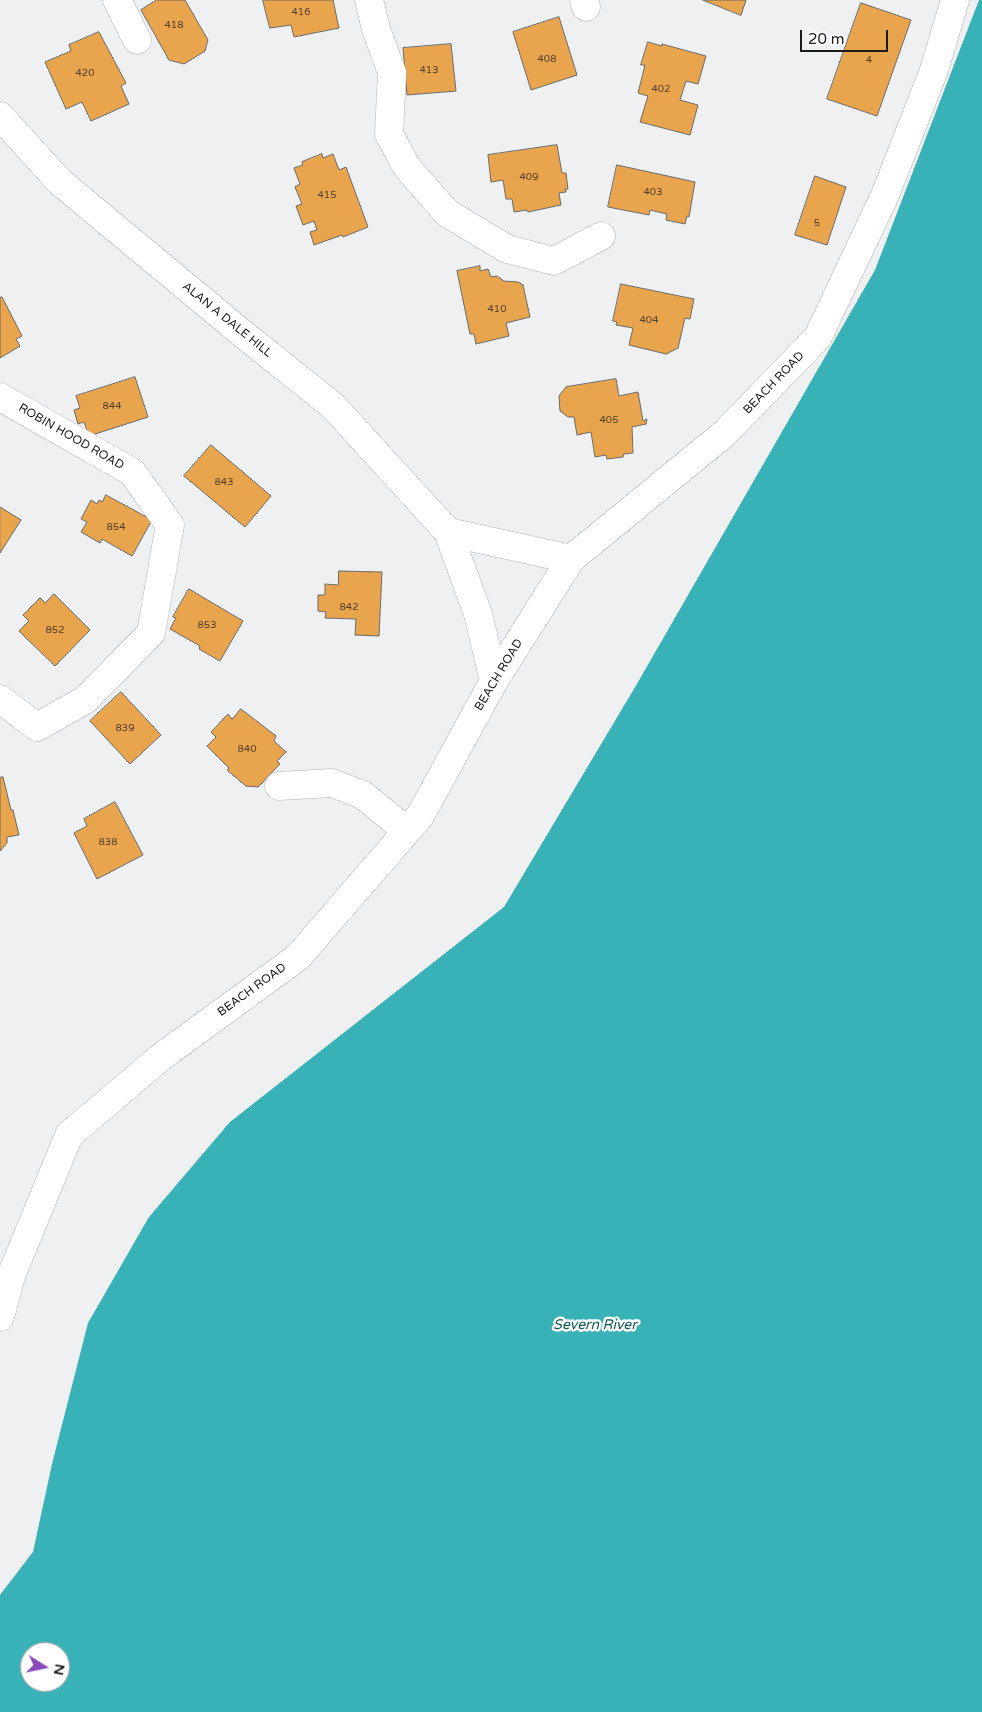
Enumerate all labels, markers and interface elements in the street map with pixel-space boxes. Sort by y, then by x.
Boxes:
house number: 416 [292,6,310,18]
house number: 418 [165,19,183,31]
scale bar [802,20,890,52]
text: 20 m [808,30,845,48]
house number: 408 [538,53,556,65]
house number: 4 [866,54,872,66]
house number: 413 [420,64,438,76]
house number: 420 [76,67,94,79]
house number: 402 [652,83,670,95]
house number: 409 [520,171,538,183]
house number: 403 [644,186,662,198]
house number: 415 [318,189,336,201]
house number: 5 [814,217,820,229]
street label: ALAN A DALE HILL [179,279,275,361]
house number: 410 [488,303,506,315]
house number: 404 [640,314,658,326]
street label: BEACH ROAD [741,349,807,417]
house number: 844 [103,400,121,412]
street label: ROBIN HOOD ROAD [16,401,126,473]
house number: 405 [600,414,618,426]
house number: 843 [215,476,233,488]
house number: 854 [107,521,125,533]
house number: 842 [340,601,358,613]
house number: 853 [198,619,216,631]
house number: 852 [46,624,64,636]
street label: BEACH ROAD [472,636,526,714]
house number: 839 [116,722,134,734]
house number: 840 [238,743,256,755]
house number: 838 [99,836,117,848]
street label: BEACH ROAD [215,960,289,1020]
water label: Severn River [553,1317,637,1333]
north arrow [20,1642,70,1692]
text: N [50,1663,69,1677]

